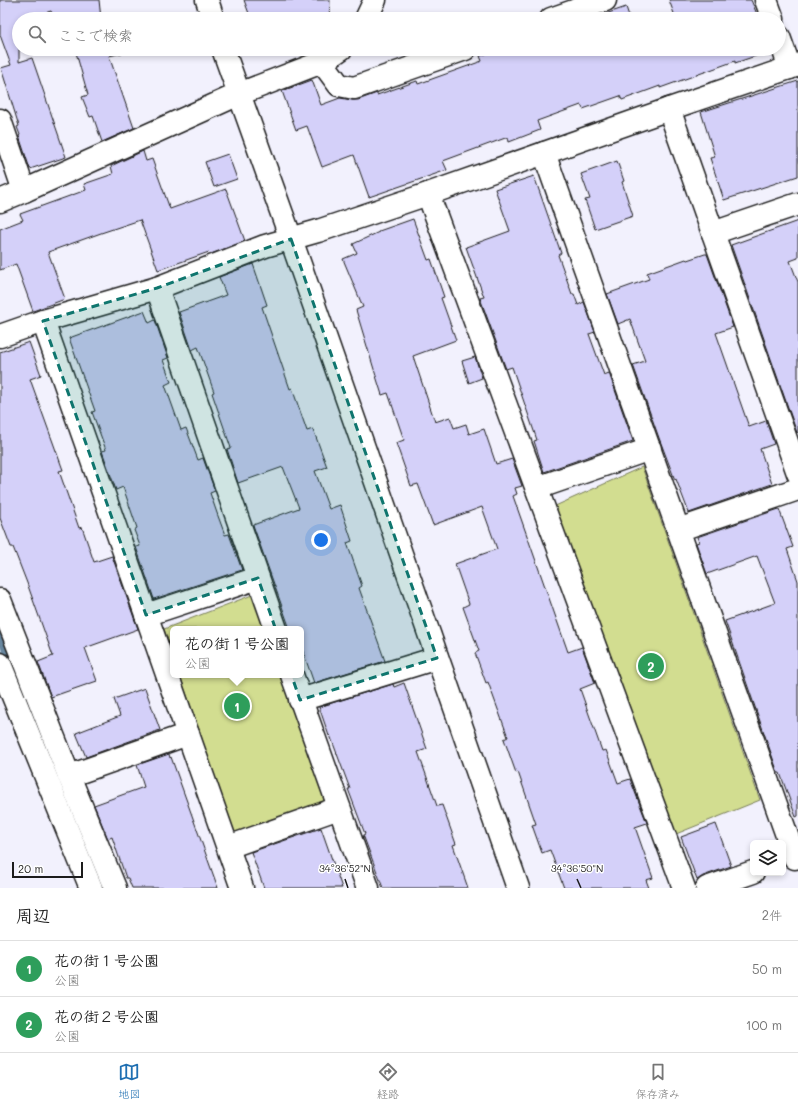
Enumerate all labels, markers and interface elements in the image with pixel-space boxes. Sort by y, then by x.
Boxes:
search box [12,12,786,56]
icon: search [26,23,48,45]
text: ここで検索 [58,25,133,45]
your location [311,530,331,550]
popup [170,626,304,678]
text: 花の街１号公園 [184,633,290,653]
pin: 2 [638,651,664,681]
text: 公園 [184,654,211,671]
pin: 1 [224,691,250,721]
map controls [750,840,786,876]
button: layers [750,840,786,876]
scale bar [12,860,83,879]
text: 20 m [18,861,43,876]
text: 34°36'52"N [319,861,371,875]
text: 34°36'50"N [551,861,603,875]
text: 周辺 [16,904,50,926]
text: 2件 [762,906,782,923]
text: 花の街１号公園 [54,950,159,970]
text: 1 [26,960,32,977]
text: 50 m [752,960,782,977]
text: 公園 [54,971,80,988]
text: 花の街２号公園 [54,1006,159,1026]
text: 2 [25,1016,33,1033]
text: 100 m [746,1016,782,1033]
text: 公園 [54,1027,80,1044]
tab: 地図 [118,1061,140,1101]
tab: 経路 [377,1061,399,1101]
tab: 保存済み [636,1061,680,1101]

